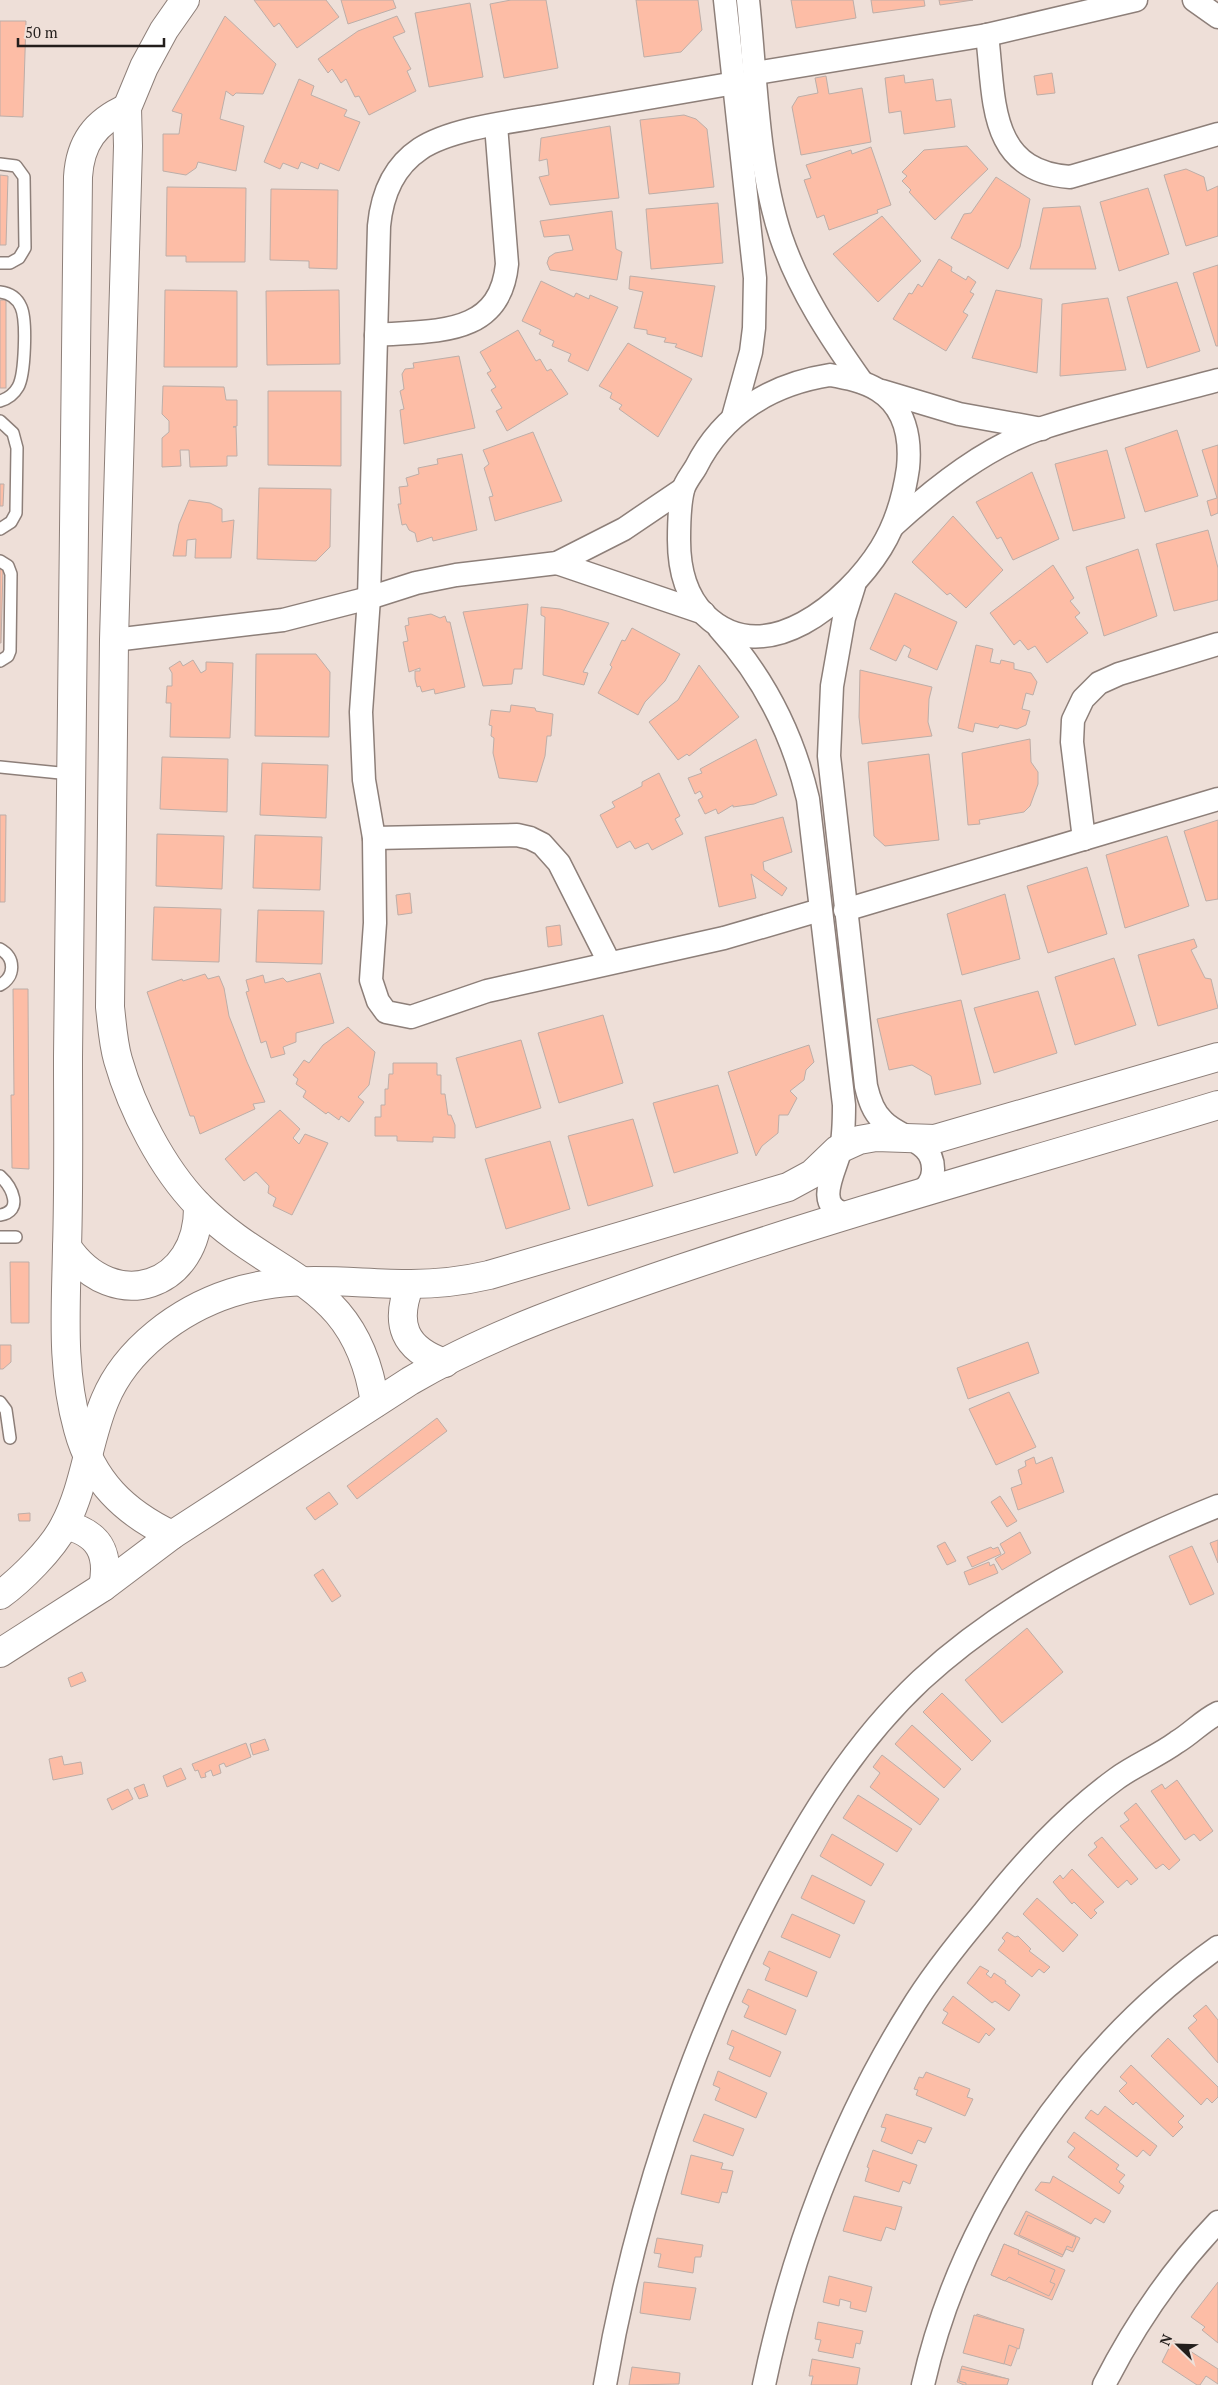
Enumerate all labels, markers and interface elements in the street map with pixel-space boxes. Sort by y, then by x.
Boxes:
scale bar [18,15,164,47]
text: 50 m [25,22,58,42]
north arrow [1153,2320,1203,2370]
text: N [1155,2331,1177,2348]

